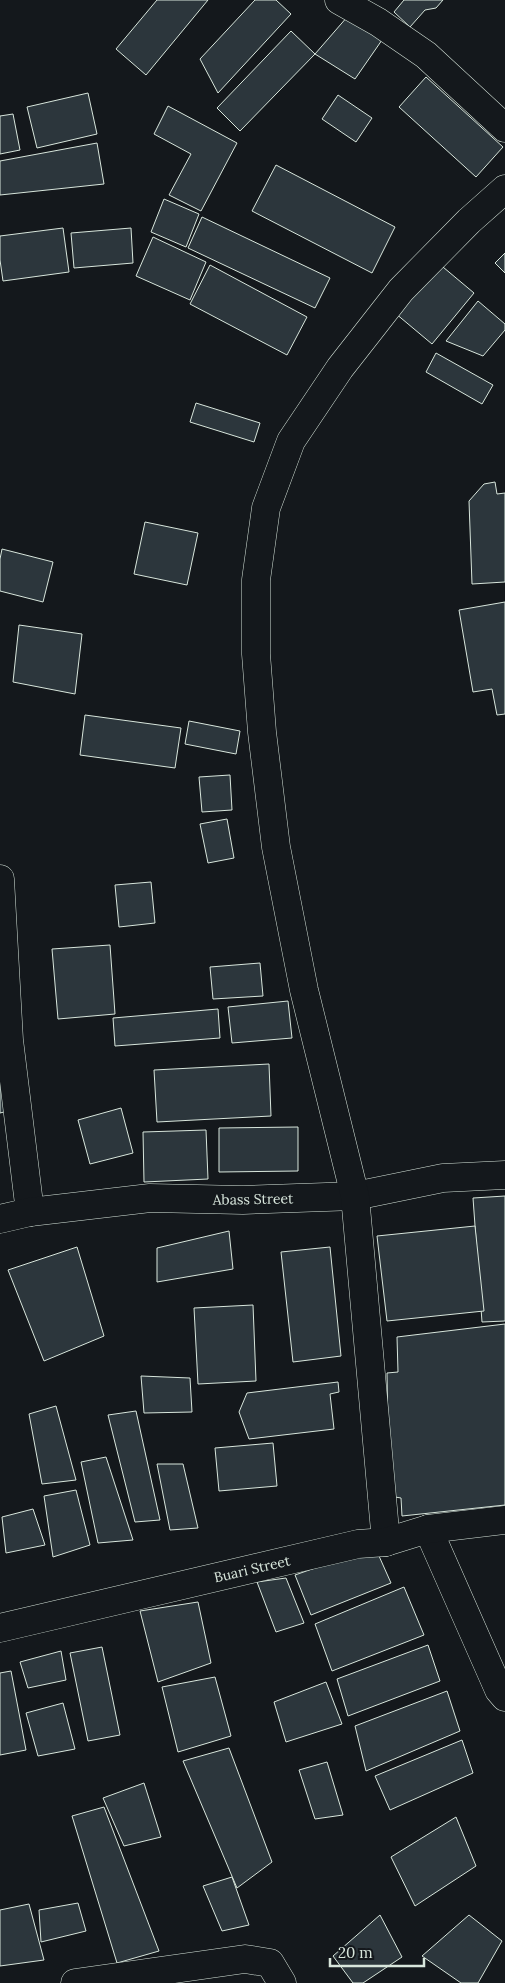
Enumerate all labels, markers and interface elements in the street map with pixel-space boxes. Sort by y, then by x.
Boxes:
street label: Abass Street [212,1189,294,1209]
street label: Buari Street [212,1551,292,1586]
scale bar [330,1936,424,1968]
text: 20 m [338,1943,373,1962]

